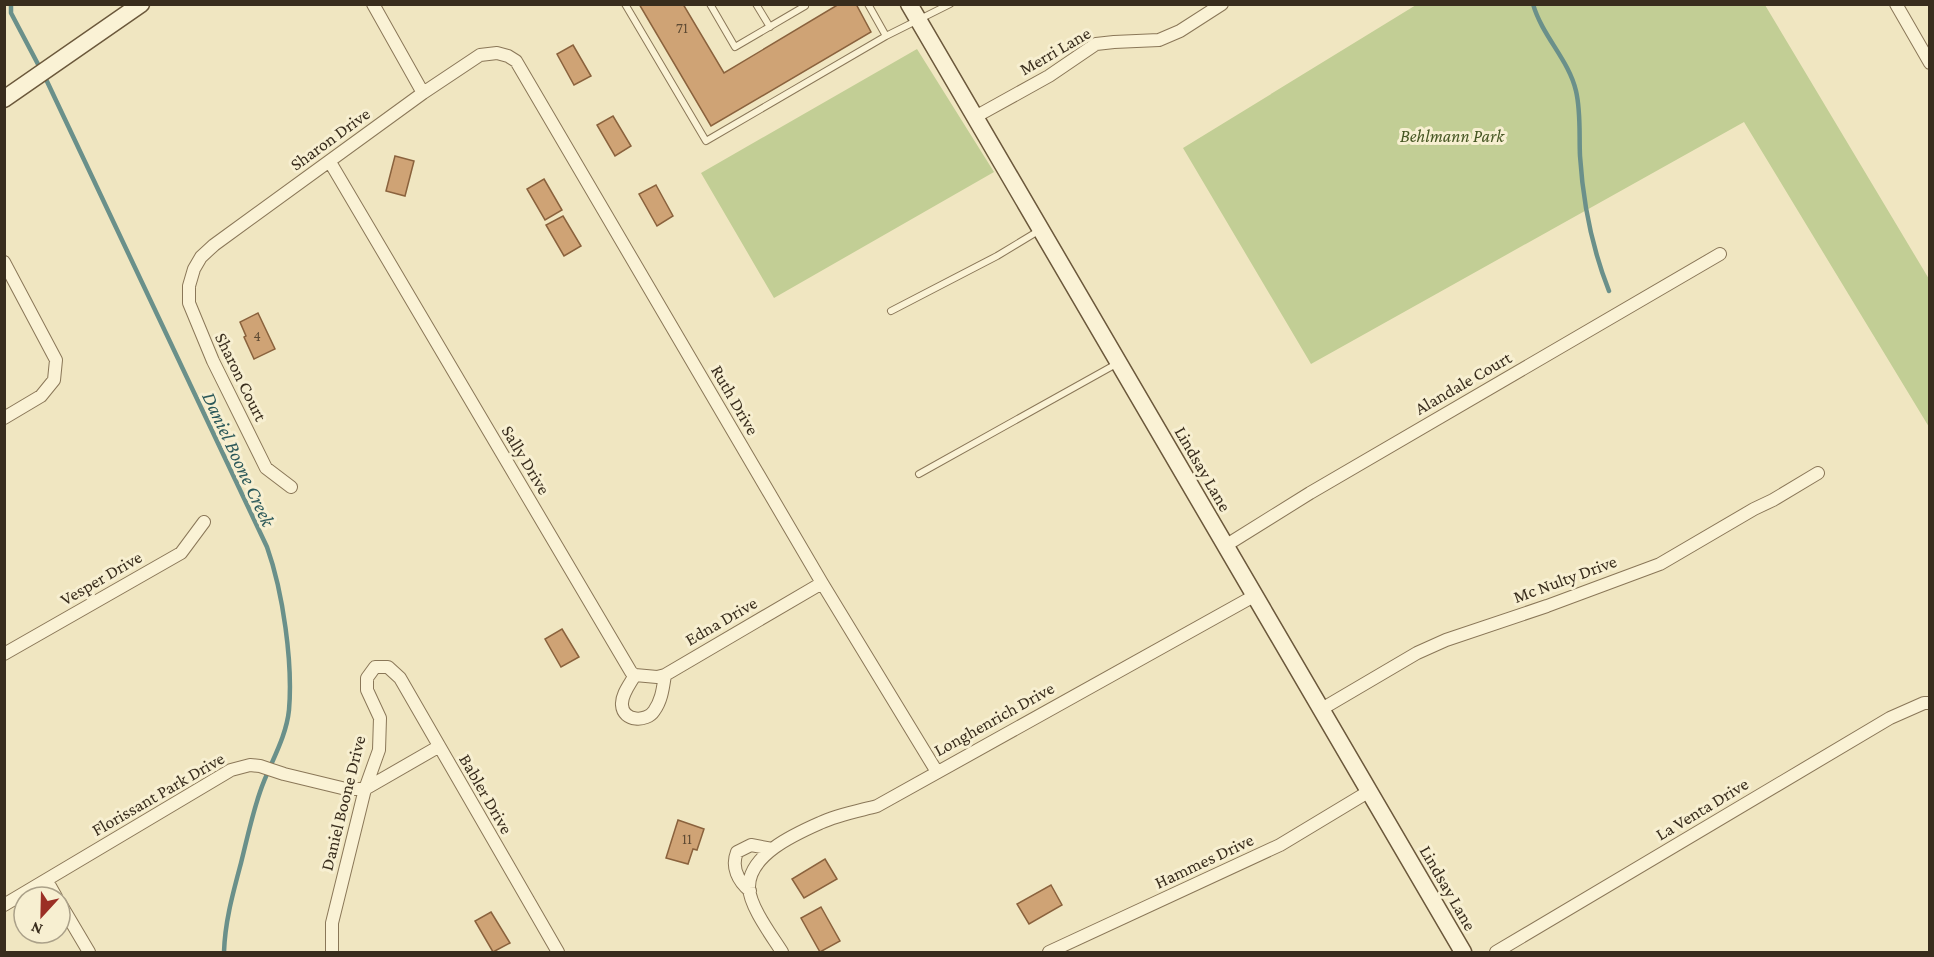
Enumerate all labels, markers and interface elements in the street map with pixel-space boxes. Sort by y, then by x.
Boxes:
house number: 71 [676,20,688,36]
street label: Merri Lane [1016,23,1094,79]
street label: Sharon Drive [286,103,374,175]
park label: Behlmann Park [1400,126,1505,146]
house number: 4 [253,328,261,344]
street label: Sharon Court [211,330,271,425]
street label: Alandale Court [1411,347,1516,419]
street label: Ruth Drive [707,361,763,439]
water label: Daniel Boone Creek [198,388,280,531]
street label: Sally Drive [498,422,554,498]
street label: Lindsay Lane [1171,423,1235,515]
street label: Vesper Drive [57,547,145,609]
street label: Mc Nulty Drive [1511,551,1619,607]
street label: Edna Drive [681,592,761,650]
street label: Longhenrich Drive [930,678,1058,760]
street label: Daniel Boone Drive [317,733,369,873]
street label: Florissant Park Drive [88,748,228,840]
street label: Babler Drive [455,750,517,838]
street label: La Venta Drive [1652,773,1752,844]
street label: Hammes Drive [1151,829,1257,893]
house number: 11 [682,831,692,847]
street label: Lindsay Lane [1416,842,1480,934]
north arrow [12,885,72,945]
text: N [28,918,45,938]

